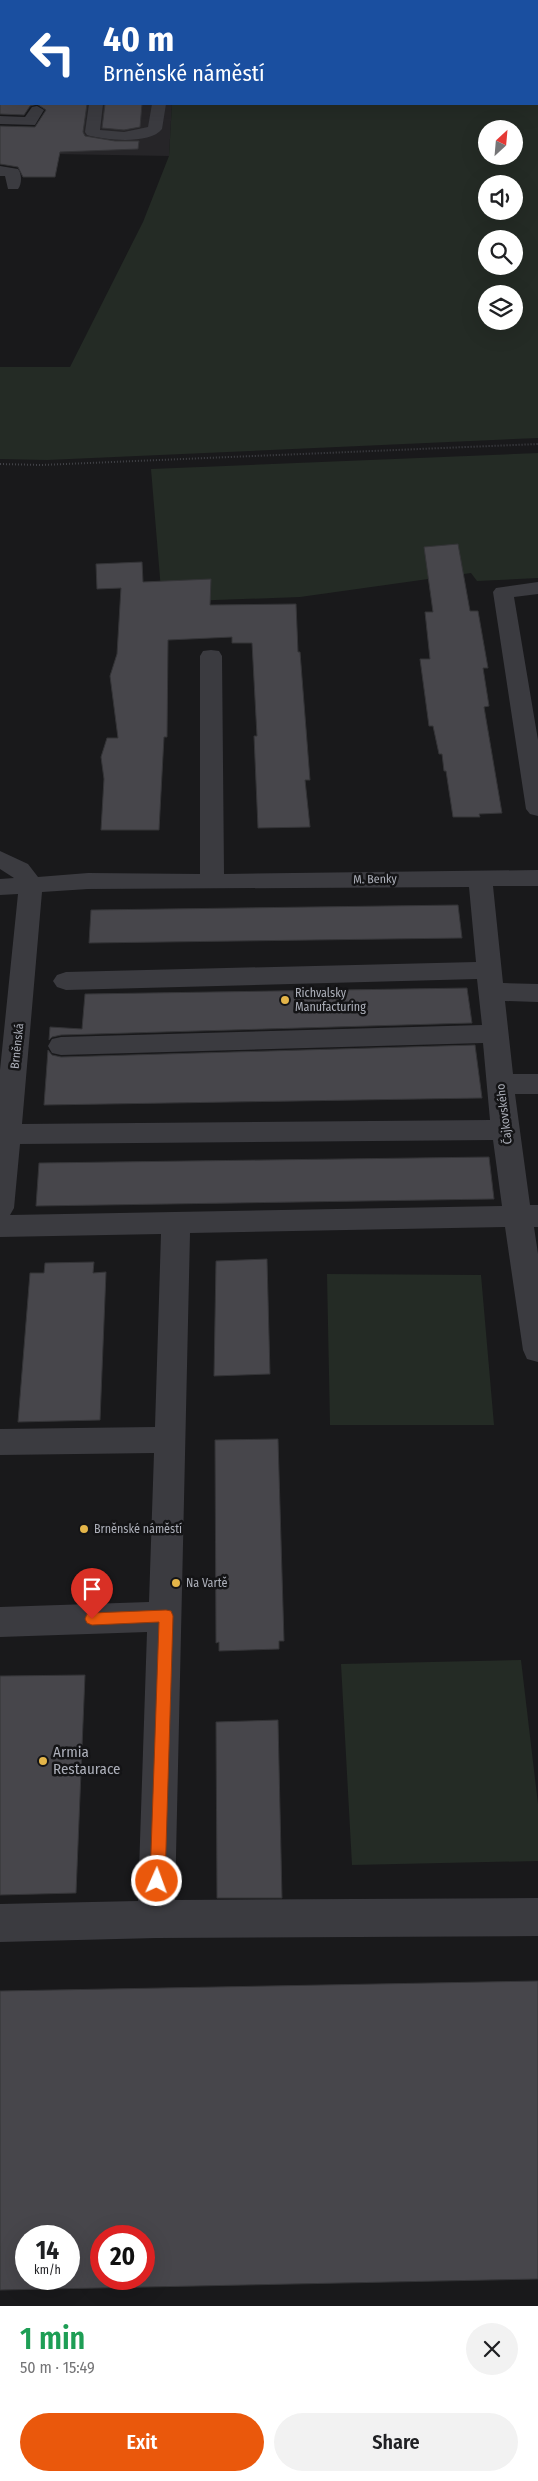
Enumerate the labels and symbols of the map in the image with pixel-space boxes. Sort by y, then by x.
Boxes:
north arrow [478,120,522,165]
street label: M. Benky [353,872,398,886]
place label: Richvalsky Manufacturing [295,986,366,1014]
marker: Richvalsky Manufacturing [279,994,291,1006]
street label: Brněnská [8,1022,26,1069]
street label: Čajkovského [492,1083,515,1145]
place label: Brněnské náměstí [94,1522,182,1536]
marker: Brněnské náměstí [78,1523,90,1535]
pin [71,1568,113,1619]
place label: Na Vartě [186,1576,227,1590]
marker: Na Vartě [170,1577,182,1589]
place label: Armia Restaurace [53,1743,120,1778]
marker: Armia Restaurace [37,1755,49,1767]
position arrow [130,1854,182,1906]
speed limit sign: 20 [90,2225,155,2290]

